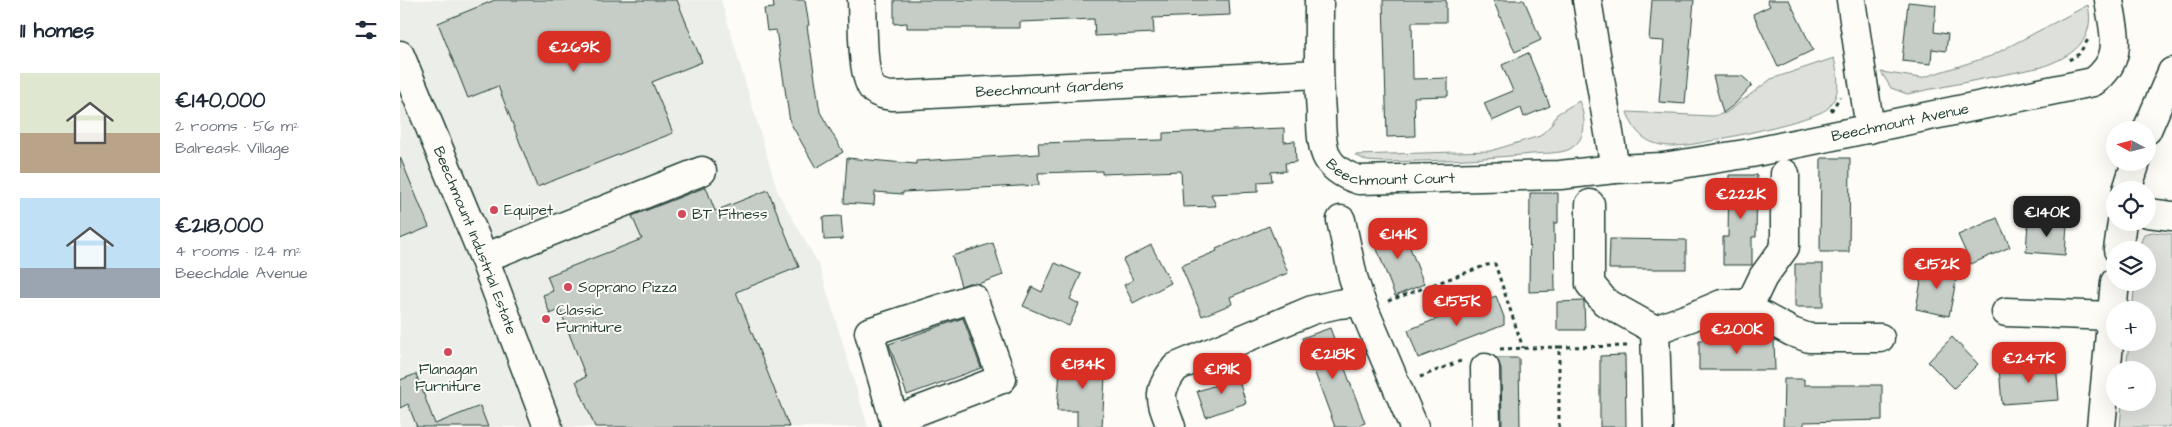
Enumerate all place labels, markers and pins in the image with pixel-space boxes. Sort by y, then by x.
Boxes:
pin: €269K [539,30,609,73]
pin: €222K [1706,178,1776,220]
pin: €140K [2012,196,2082,238]
place label: Equipet [504,200,553,221]
marker: Equipet [488,204,500,216]
place label: BT Fitness [692,204,768,225]
marker: BT Fitness [676,208,688,220]
pin: €141K [1363,218,1433,260]
pin: €152K [1902,248,1972,290]
place label: Soprano Pizza [578,277,677,298]
marker: Soprano Pizza [562,281,574,293]
pin: €155K [1422,284,1492,327]
place label: Classic Furniture [556,300,622,338]
pin: €200K [1702,312,1772,355]
marker: Classic Furniture [540,313,552,325]
pin: €218K [1298,338,1368,380]
pin: €247K [1994,342,2064,384]
marker: Flanagan Furniture [442,346,454,358]
pin: €134K [1048,348,1118,390]
pin: €191K [1187,352,1257,395]
place label: Flanagan Furniture [415,359,481,397]

